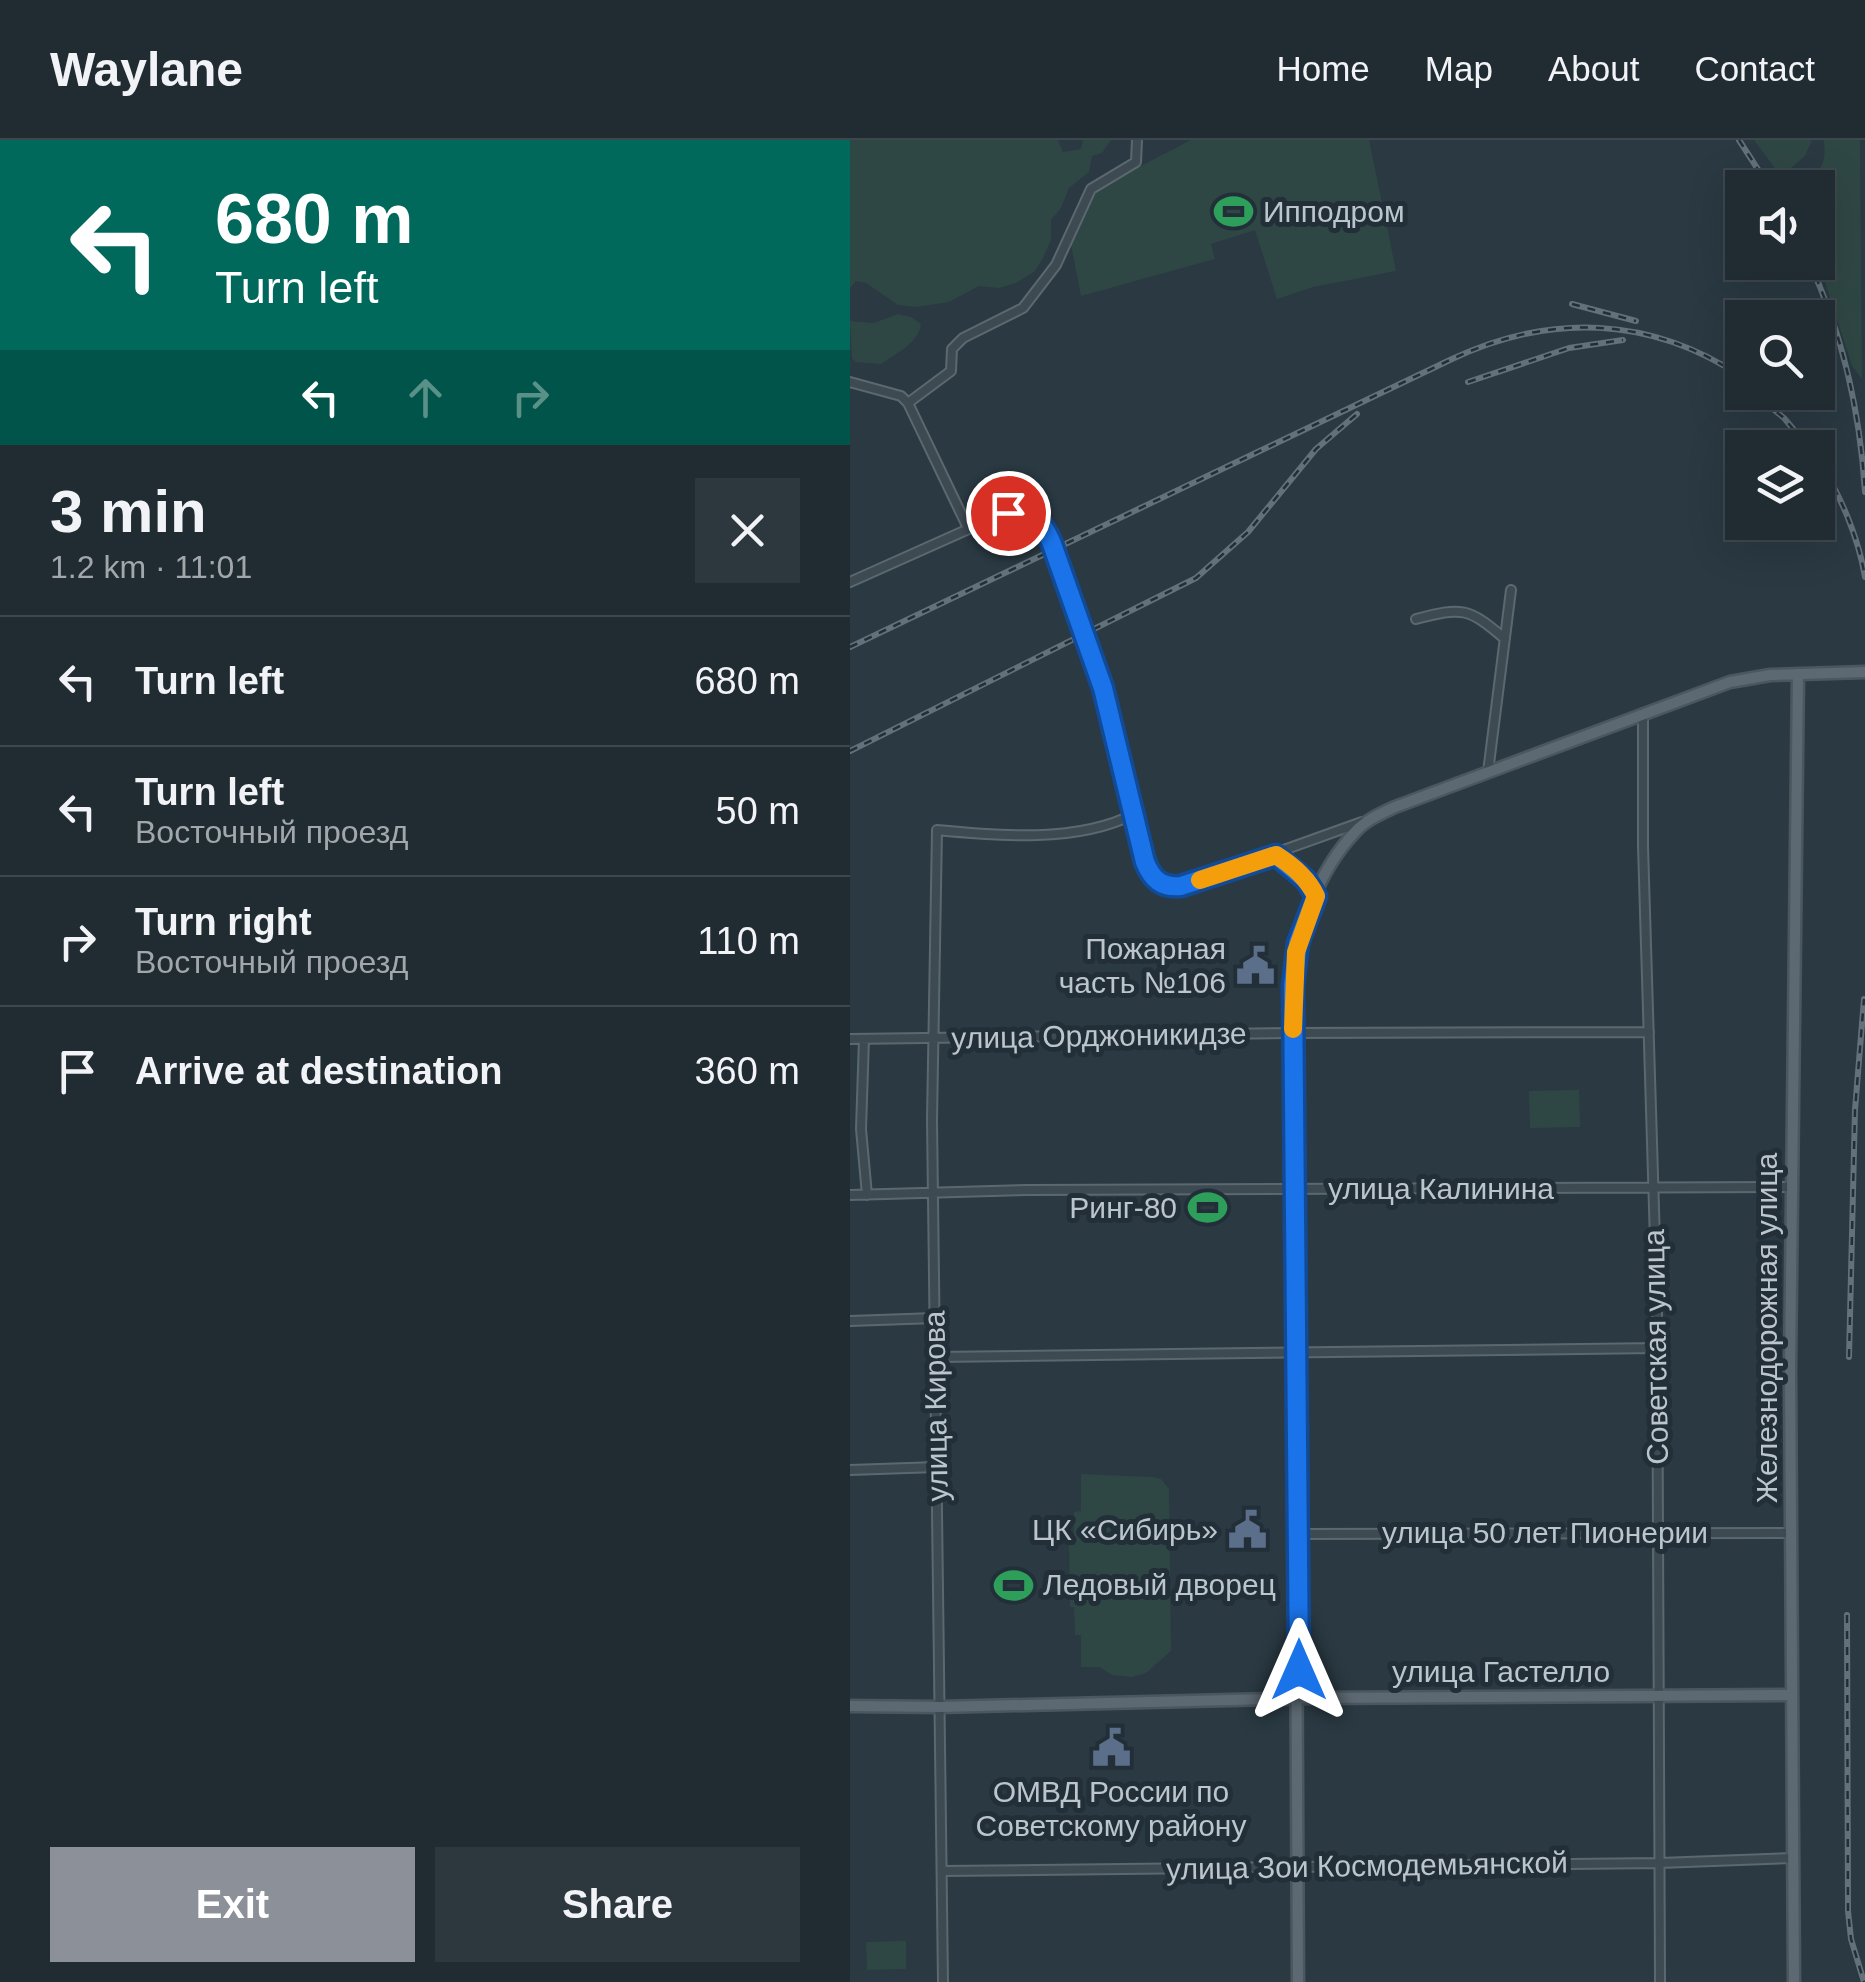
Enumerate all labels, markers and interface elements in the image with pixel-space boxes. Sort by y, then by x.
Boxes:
text: Waylane [50,43,243,96]
text: Home [1276,49,1370,88]
text: Map [1425,49,1493,88]
text: About [1548,49,1639,88]
text: Contact [1694,49,1815,88]
map controls [1725,170,1835,540]
button: sound [1725,170,1835,280]
icon: left [50,180,180,310]
text: 680 m [215,180,413,258]
sports icon: Ипподром [1212,191,1254,233]
place label: Ипподром [1263,195,1405,228]
text: Turn left [215,262,378,313]
button: search [1725,300,1835,410]
icon: left [293,370,348,425]
icon: ahead [398,370,453,425]
icon: right [503,370,558,425]
button: layers [1725,430,1835,540]
pin [966,471,1051,556]
text: 3 min [50,478,207,545]
button: close [695,478,800,583]
icon: arrive [981,486,1036,541]
text: 1.2 km · 11:01 [50,549,252,585]
icon: left [50,654,105,709]
text: Turn left [135,660,284,702]
text: 680 m [694,660,800,702]
text: Turn left [135,771,284,813]
icon: left [50,784,105,839]
text: 50 m [716,790,800,832]
text: Восточный проезд [135,814,408,850]
text: Turn right [135,901,312,943]
icon: right [50,914,105,969]
text: 110 m [697,920,800,962]
place label: Пожарная часть №106 [1059,932,1226,999]
text: Восточный проезд [135,944,408,980]
public building icon: Пожарная часть №106 [1235,945,1277,987]
street label: улица Орджоникидзе [951,1016,1247,1055]
icon: arrive [50,1044,105,1099]
text: Arrive at destination [135,1050,502,1092]
text: 360 m [694,1050,800,1092]
street label: Железнодорожная улица [1750,1152,1783,1503]
street label: улица Калинина [1328,1172,1554,1205]
sports icon: Ринг-80 [1186,1187,1228,1229]
place label: Ринг-80 [1069,1191,1177,1224]
street label: Советская улица [1637,1229,1674,1465]
street label: улица Кирова [917,1310,954,1502]
public building icon: ЦК «Сибирь» [1227,1509,1269,1551]
place label: ЦК «Сибирь» [1032,1513,1218,1546]
street label: улица 50 лет Пионерии [1382,1516,1708,1549]
sports icon: Ледовый дворец [992,1564,1034,1606]
place label: Ледовый дворец [1043,1568,1276,1601]
position arrow [1247,1618,1351,1722]
street label: улица Гастелло [1392,1655,1610,1688]
public building icon: ОМВД России по Советскому району [1090,1727,1132,1769]
place label: ОМВД России по Советскому району [976,1775,1246,1842]
street label: улица Зои Космодемьянской [1166,1845,1568,1886]
button: Exit [50,1847,415,1962]
button: Share [435,1847,800,1962]

